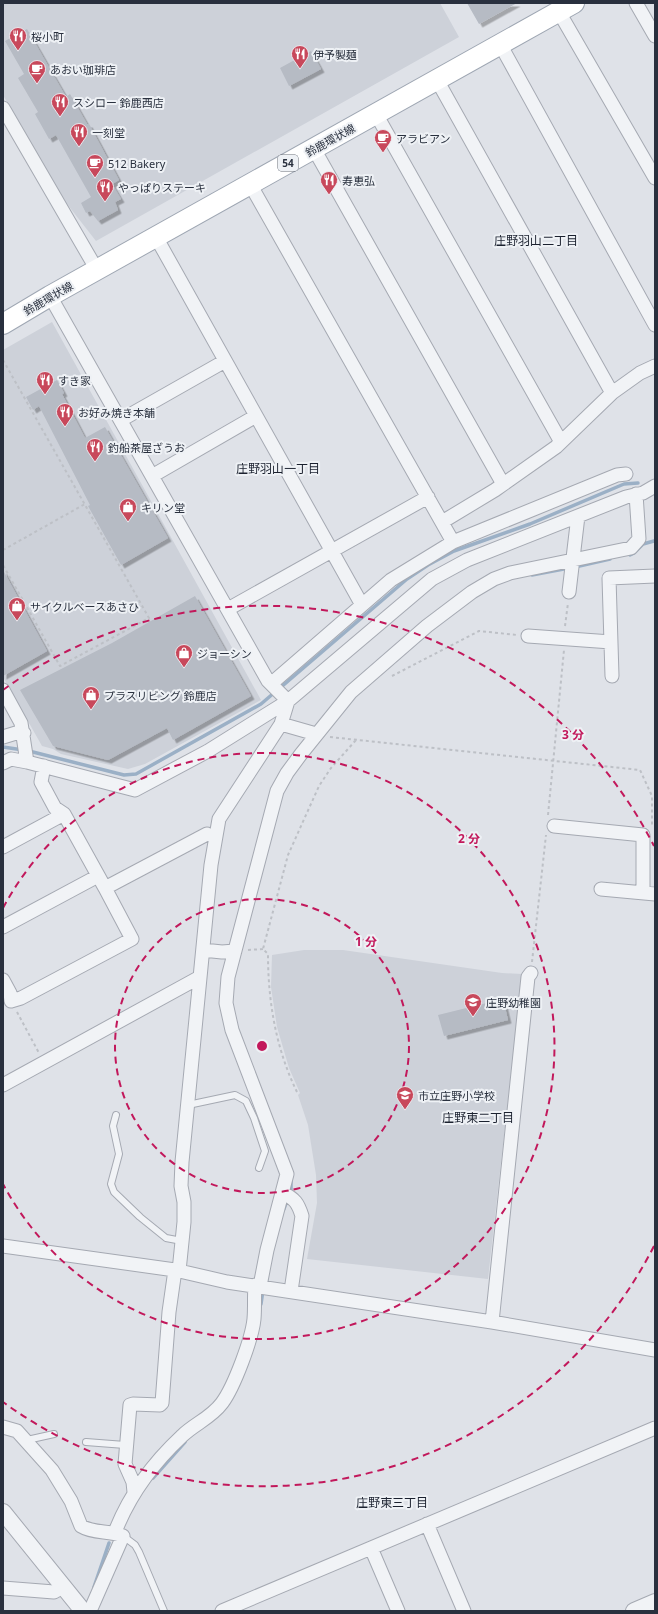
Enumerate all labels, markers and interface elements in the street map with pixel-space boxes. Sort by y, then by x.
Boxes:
restaurant icon: 桜小町 [8,26,28,51]
place label: 桜小町 [31,29,64,44]
restaurant icon: 伊予製麺 [290,44,310,69]
place label: 伊予製麺 [313,47,357,62]
cafe icon: あおい珈琲店 [27,59,47,84]
place label: あおい珈琲店 [50,62,116,77]
restaurant icon: スシロー 鈴鹿西店 [50,92,70,117]
place label: スシロー 鈴鹿西店 [73,95,164,110]
street label: 鈴鹿環状線 [302,120,358,160]
restaurant icon: 一刻堂 [69,122,89,147]
place label: 一刻堂 [92,125,125,140]
cafe icon: アラビアン [373,128,393,153]
place label: アラビアン [396,131,451,146]
cafe icon: 512 Bakery [85,153,105,178]
road number: 54 [278,155,298,171]
place label: 512 Bakery [108,156,166,171]
restaurant icon: 寿恵弘 [319,170,339,195]
place label: 寿恵弘 [342,173,375,188]
restaurant icon: やっぱりステーキ [95,177,115,202]
place label: やっぱりステーキ [118,180,206,195]
district label: 庄野羽山二丁目 [494,232,578,249]
street label: 鈴鹿環状線 [20,278,76,318]
restaurant icon: すき家 [35,370,55,395]
place label: すき家 [58,373,91,388]
restaurant icon: お好み焼き本舗 [55,402,75,427]
place label: お好み焼き本舗 [78,405,155,420]
restaurant icon: 釣船茶屋ざうお [85,437,105,462]
place label: 釣船茶屋ざうお [108,440,185,455]
district label: 庄野羽山一丁目 [236,460,320,477]
shop icon: キリン堂 [118,497,138,522]
place label: キリン堂 [141,500,185,515]
shop icon: サイクルベースあさひ [7,596,27,621]
place label: サイクルベースあさひ [30,599,139,614]
shop icon: ジョーシン [174,643,194,668]
place label: ジョーシン [197,646,252,661]
shop icon: プラスリビング 鈴鹿店 [81,685,101,710]
place label: プラスリビング 鈴鹿店 [104,688,217,703]
text: 3 分 [562,726,584,743]
text: 2 分 [458,830,480,847]
text: 1 分 [355,933,377,950]
school or university icon: 庄野幼稚園 [463,992,483,1017]
place label: 庄野幼稚園 [486,995,541,1010]
centre of rings [255,1039,269,1053]
school or university icon: 市立庄野小学校 [395,1085,415,1110]
place label: 市立庄野小学校 [418,1088,495,1103]
district label: 庄野東二丁目 [442,1109,514,1126]
district label: 庄野東三丁目 [356,1494,428,1511]

